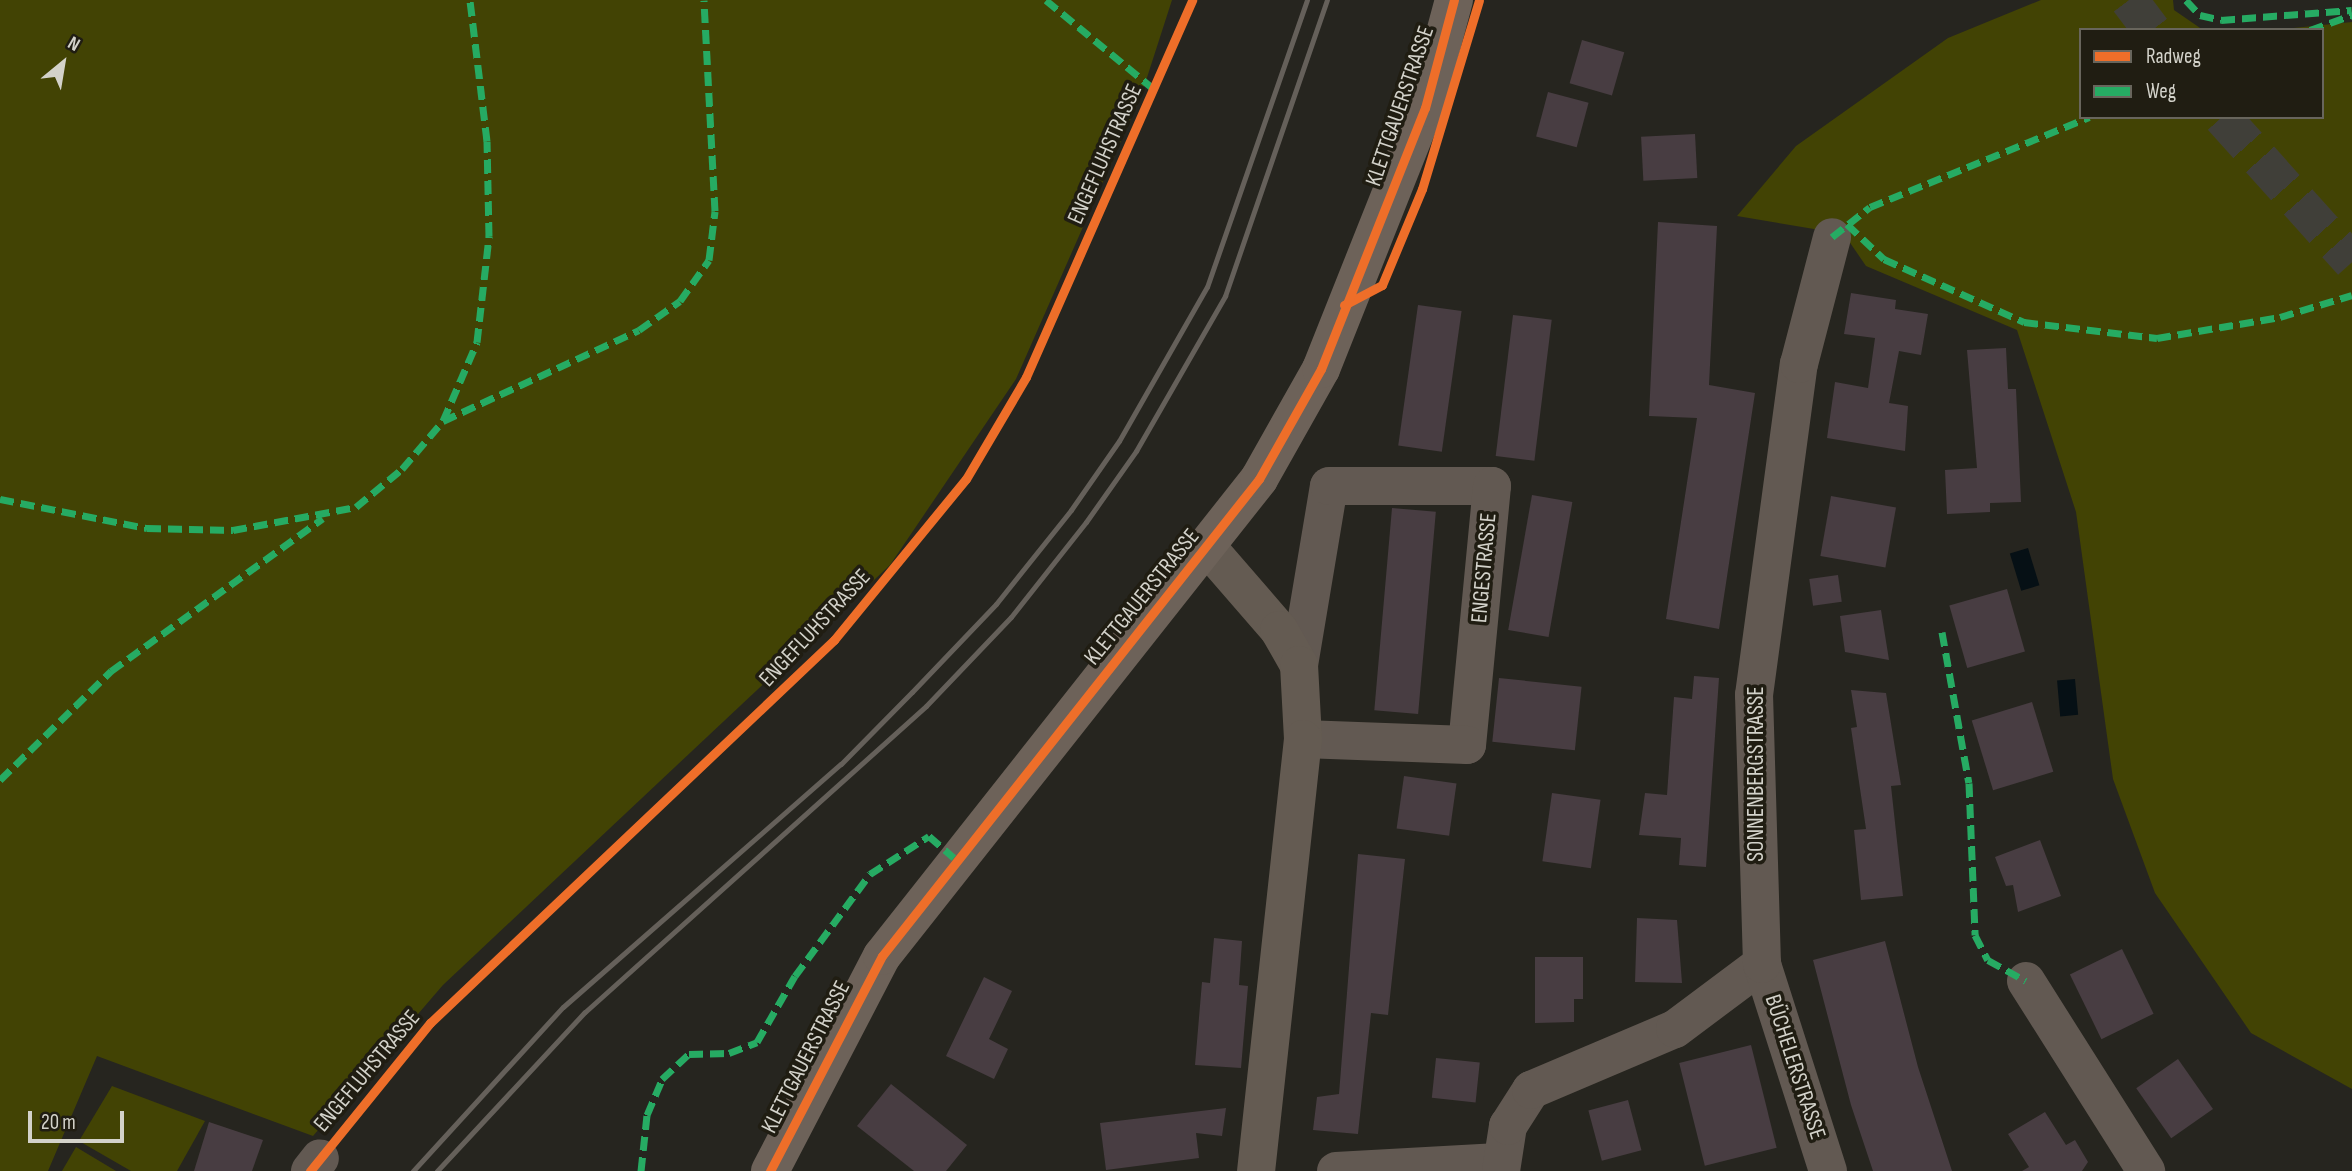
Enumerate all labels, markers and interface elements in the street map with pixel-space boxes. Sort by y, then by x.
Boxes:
street label: KLETTGAUERSTRASSE [1360,22,1440,190]
north arrow [28,28,98,98]
legend [2079,28,2324,119]
text: N [64,32,84,57]
text: Radweg [2146,44,2201,69]
text: Weg [2146,79,2176,104]
street label: ENGEFLUHSTRASSE [1062,80,1148,228]
street label: ENGESTRASSE [1465,512,1503,624]
street label: KLETTGAUERSTRASSE [1079,523,1205,671]
street label: ENGEFLUHSTRASSE [754,564,876,692]
street label: SONNENBERGSTRASSE [1742,686,1770,862]
street label: KLETTGAUERSTRASSE [756,976,856,1138]
street label: BÜCHELERSTRASSE [1759,991,1831,1143]
street label: ENGEFLUHSTRASSE [308,1004,426,1138]
scale bar [32,1098,128,1142]
text: 20 m [41,1110,76,1135]

